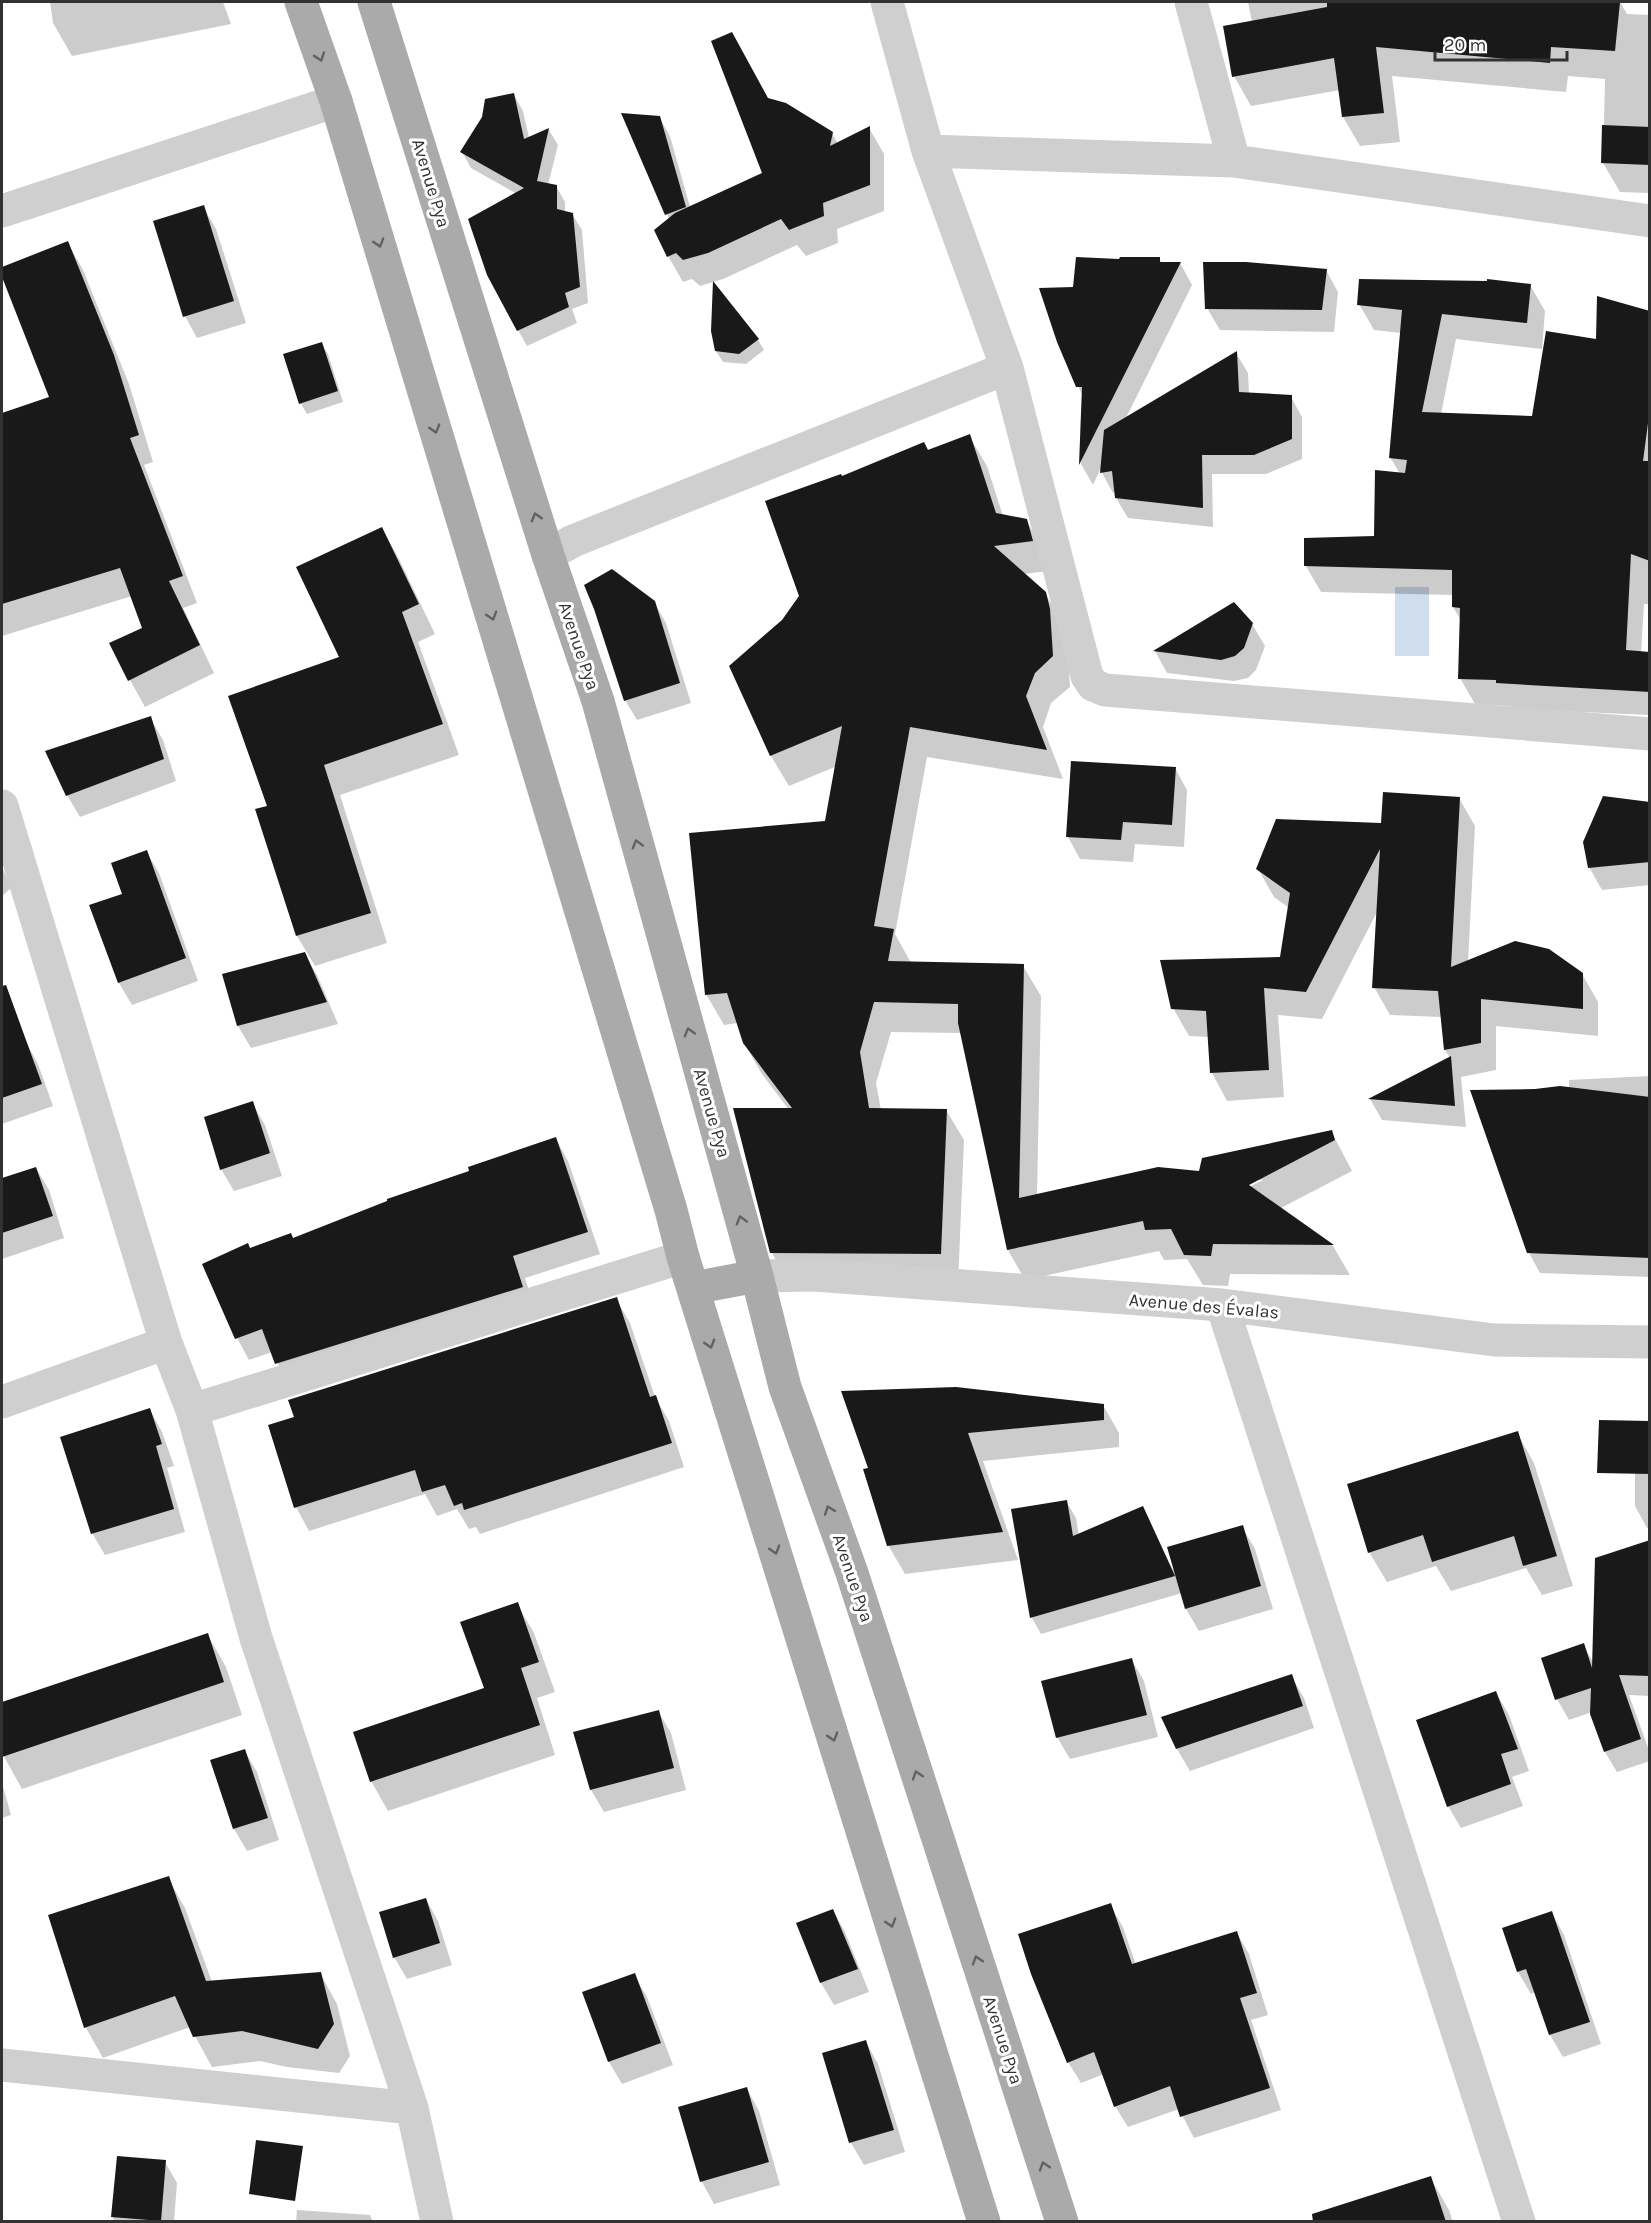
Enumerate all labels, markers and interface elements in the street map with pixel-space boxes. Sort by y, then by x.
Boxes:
scale bar [1435,24,1567,62]
text: 20 m [1444,34,1486,56]
one-way arrow [313,51,326,62]
street label: Avenue Pya [407,136,455,230]
one-way arrow [372,237,384,248]
one-way arrow [428,423,440,434]
one-way arrow [531,512,543,523]
street label: Avenue Pya [554,599,604,693]
one-way arrow [485,610,497,621]
one-way arrow [632,839,644,850]
one-way arrow [684,1027,696,1038]
street label: Avenue Pya [689,1066,735,1160]
one-way arrow [736,1215,748,1225]
street label: Avenue des Évalas [1128,1287,1280,1324]
one-way arrow [703,1338,716,1349]
one-way arrow [824,1505,837,1516]
street label: Avenue Pya [828,1531,878,1625]
one-way arrow [768,1544,780,1555]
one-way arrow [826,1731,838,1742]
one-way arrow [912,1770,925,1781]
one-way arrow [884,1917,896,1928]
one-way arrow [972,1955,984,1966]
street label: Avenue Pya [978,1993,1028,2087]
one-way arrow [1038,2161,1051,2172]

